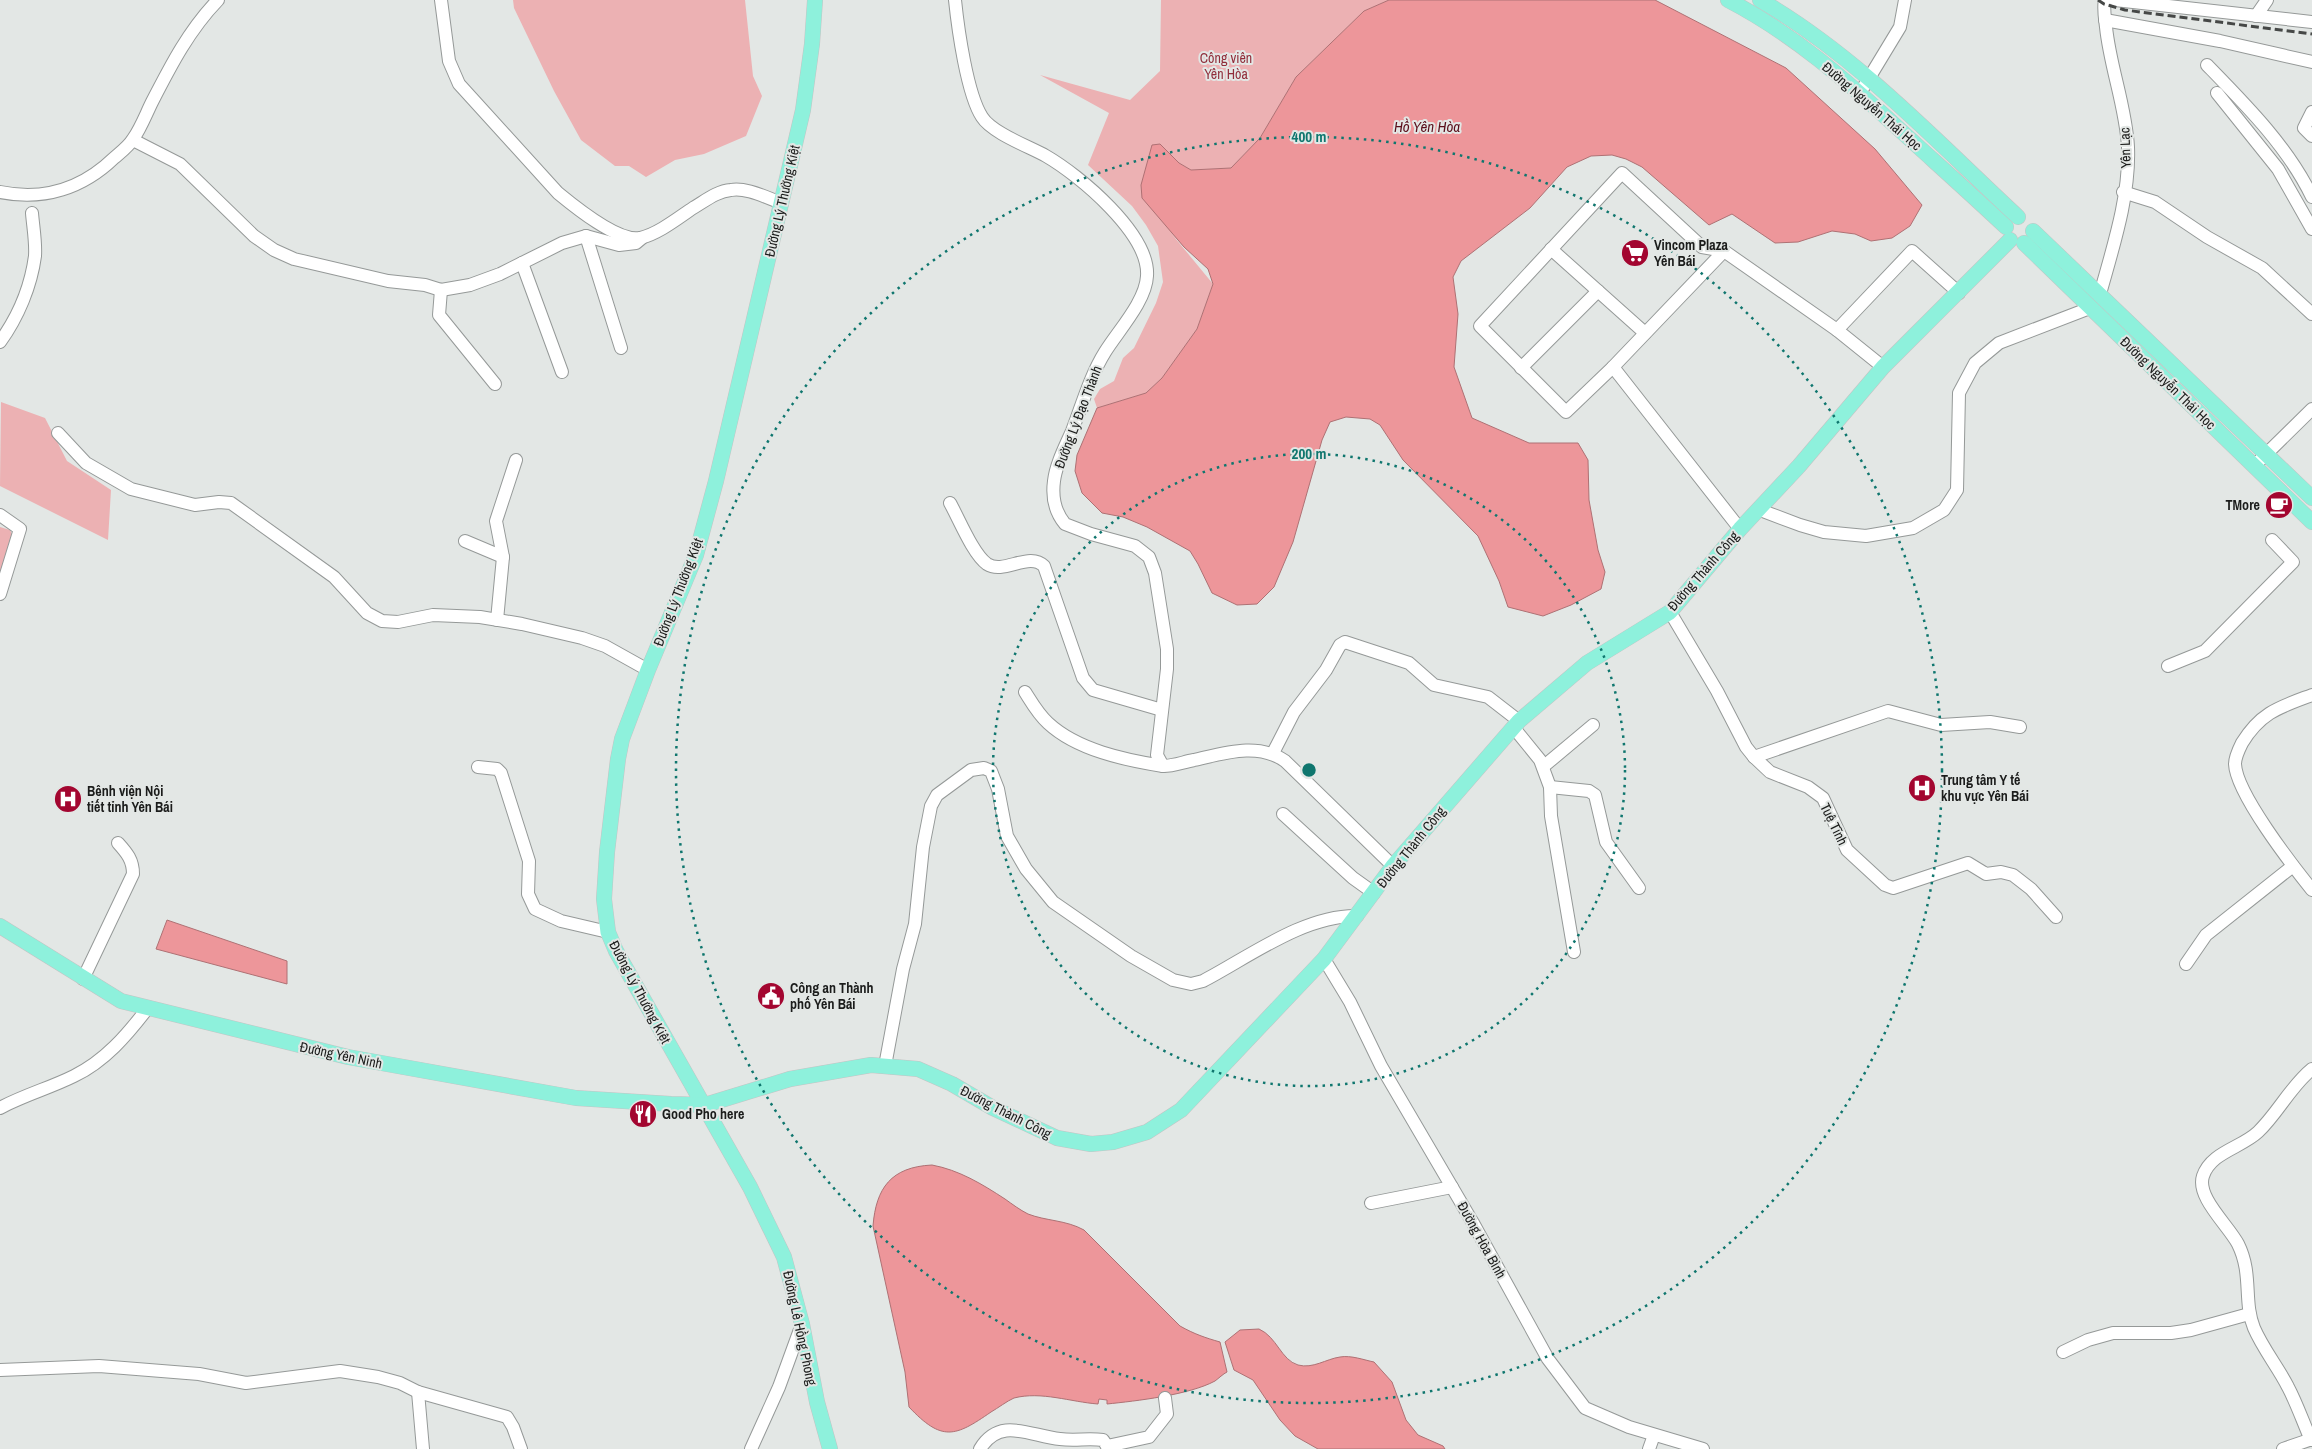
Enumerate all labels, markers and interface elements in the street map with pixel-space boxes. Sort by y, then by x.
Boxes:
park label: Công viên Yên Hòa [1200,49,1252,83]
street label: Đường Nguyễn Thái Học [1818,58,1926,154]
water label: Hồ Yên Hòa [1394,116,1460,137]
text: 400 m [1292,126,1326,147]
street label: Yên Lạc [2115,127,2135,169]
street label: Đường Lý Thường Kiệt [760,143,804,259]
place label: Vincom Plaza Yên Bái [1654,236,1728,270]
supermarket icon: Vincom Plaza Yên Bái [1620,238,1650,268]
street label: Đường Nguyễn Thái Học [2116,333,2220,433]
street label: Đường Lý Đạo Thành [1050,363,1106,471]
text: 200 m [1292,443,1326,464]
cafe icon: TMore [2264,490,2294,520]
place label: TMore [2226,496,2260,514]
street label: Đường Thành Công [1663,527,1743,615]
street label: Đường Lý Thường Kiệt [649,535,707,649]
centre of rings [1300,761,1318,779]
place label: Trung tâm Y tế khu vực Yên Bái [1941,771,2029,805]
hospital icon: Trung tâm Y tế khu vực Yên Bái [1907,773,1937,803]
place label: Bệnh viện Nội tiết tỉnh Yên Bái [87,782,173,816]
hospital icon: Bệnh viện Nội tiết tỉnh Yên Bái [53,784,83,814]
street label: Tuệ Tĩnh [1816,800,1852,848]
street label: Đường Thành Công [1373,802,1450,892]
street label: Đường Lý Thường Kiệt [605,937,675,1047]
place label: Công an Thành phố Yên Bái [790,979,874,1013]
public building icon: Công an Thành phố Yên Bái [756,981,786,1011]
street label: Đường Yên Ninh [298,1038,384,1072]
street label: Đường Thành Công [957,1081,1055,1143]
restaurant icon: Good Pho here [628,1099,658,1129]
place label: Good Pho here [662,1105,744,1123]
street label: Đường Hòa Bình [1454,1199,1510,1281]
street label: Đường Lê Hồng Phong [779,1269,821,1388]

